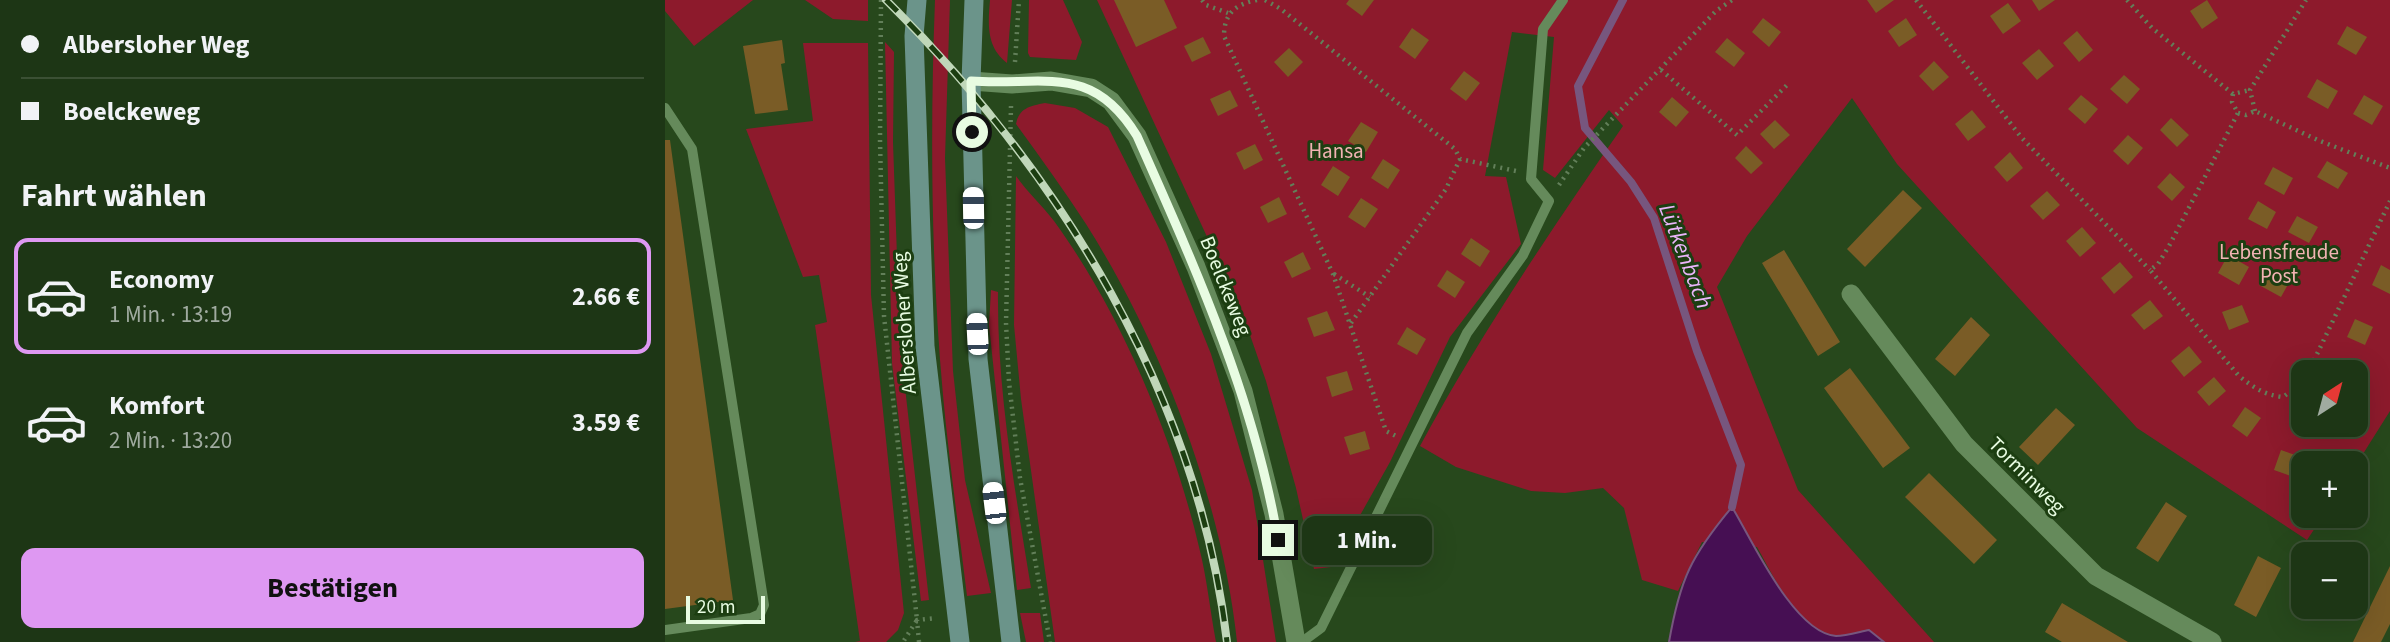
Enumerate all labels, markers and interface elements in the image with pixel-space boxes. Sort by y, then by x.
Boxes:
text: Albersloher Weg [63,26,249,63]
text: Boelckeweg [63,93,200,130]
route start [956,116,988,148]
park label: Hansa [1308,136,1364,166]
text: Fahrt wählen [21,173,207,219]
car [963,187,984,229]
water label: Lütkenbach [1650,199,1721,314]
street label: Boelckeweg [1192,232,1260,341]
park label: Lebensfreude Post [2219,237,2339,291]
street label: Albersloher Weg [884,251,924,395]
text: Economy [109,261,214,298]
icon: car [25,265,88,328]
text: 2.66 € [572,278,640,315]
text: 1 Min. · 13:19 [109,298,232,331]
car [966,312,989,356]
north arrow [2291,360,2368,438]
map controls [2291,360,2368,619]
text: Komfort [109,387,205,424]
icon: car [25,391,88,454]
text: 3.59 € [572,404,640,441]
text: 2 Min. · 13:20 [109,424,232,457]
street label: Torminweg [1982,430,2073,521]
button: + [2291,451,2368,528]
car [982,481,1007,525]
callout: 1 Min. [1303,516,1432,564]
route end [1262,524,1294,556]
text: 1 Min. [1337,524,1397,557]
button: − [2291,542,2368,619]
button: Bestätigen [21,548,644,628]
scale bar [686,593,765,625]
text: 20 m [697,594,735,621]

